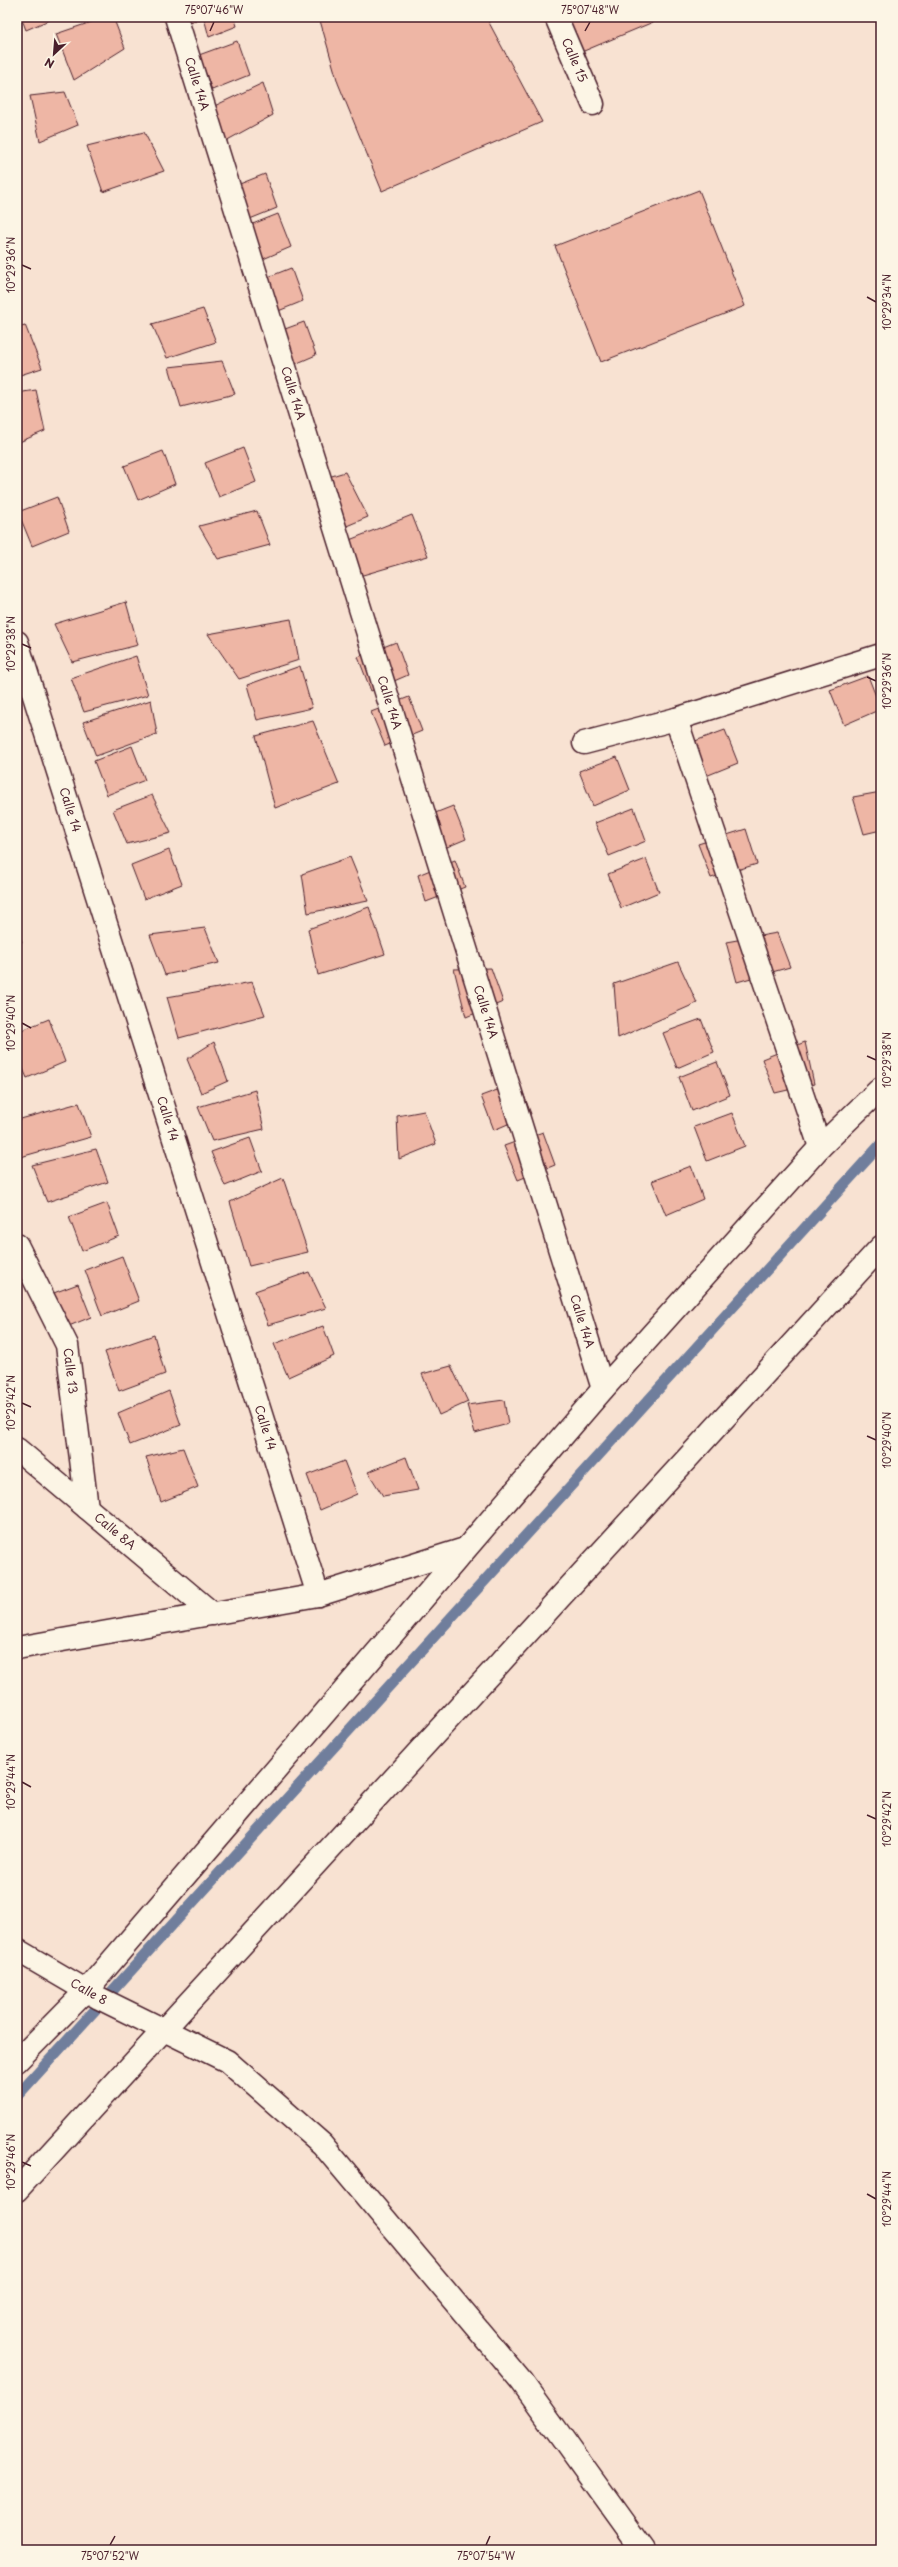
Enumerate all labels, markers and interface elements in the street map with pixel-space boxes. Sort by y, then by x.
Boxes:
text: 75°07'46"W [185,2,244,17]
text: 75°07'48"W [561,2,620,17]
north arrow [34,34,74,74]
street label: Calle 15 [558,35,593,85]
text: N [41,54,57,73]
street label: Calle 14A [181,54,215,113]
text: 10°29'36"N [3,236,18,293]
text: 10°29'34"N [879,274,894,330]
street label: Calle 14A [277,364,311,422]
text: 10°29'38"N [3,616,18,672]
text: 10°29'36"N [879,652,894,709]
street label: Calle 14A [374,673,407,731]
street label: Calle 14 [55,785,87,834]
street label: Calle 14A [470,983,503,1041]
text: 10°29'40"N [3,994,18,1051]
text: 10°29'38"N [879,1032,894,1088]
street label: Calle 14 [153,1094,184,1143]
street label: Calle 14A [566,1292,600,1350]
street label: Calle 13 [59,1347,83,1395]
text: 10°29'42"N [3,1375,18,1431]
street label: Calle 14 [251,1403,282,1452]
text: 10°29'40"N [879,1411,894,1468]
street label: Calle 8A [91,1508,140,1554]
text: 10°29'44"N [3,1754,18,1810]
text: 10°29'42"N [879,1791,894,1847]
street label: Calle 8 [67,1973,111,2009]
text: 10°29'46"N [3,2134,18,2190]
text: 10°29'44"N [879,2171,894,2227]
text: 75°07'52"W [81,2548,140,2563]
text: 75°07'54"W [457,2548,516,2563]

